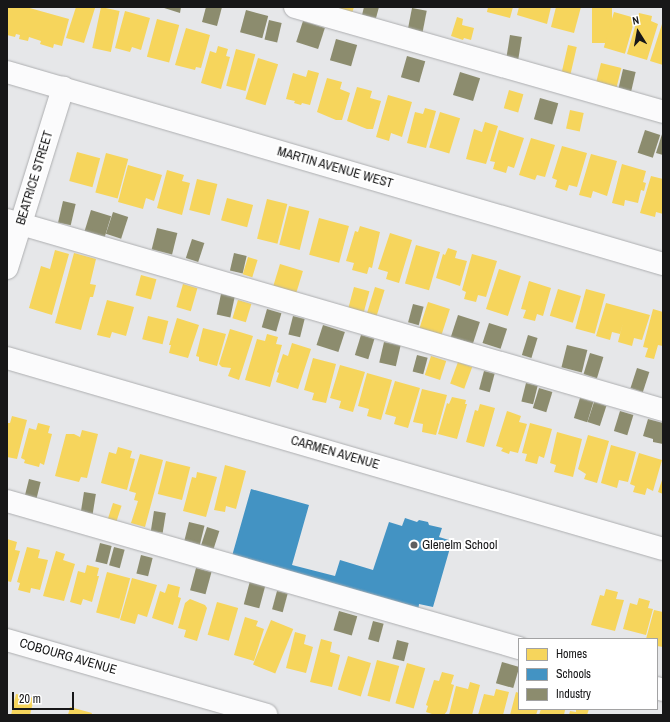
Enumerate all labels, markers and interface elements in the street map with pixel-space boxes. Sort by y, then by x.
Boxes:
north arrow [618,12,658,52]
text: N [631,13,640,28]
street label: BEATRICE STREET [13,129,57,227]
street label: MARTIN AVENUE WEST [275,144,395,192]
street label: CARMEN AVENUE [289,433,381,473]
place label: Glenelm School [422,537,497,553]
marker: Glenelm School [409,540,419,550]
street label: COBOURG AVENUE [17,636,119,678]
legend [518,638,658,710]
text: Homes [556,646,587,662]
text: Schools [556,666,591,682]
scale bar [14,684,76,710]
text: Industry [556,686,591,702]
text: 20 m [19,691,41,707]

